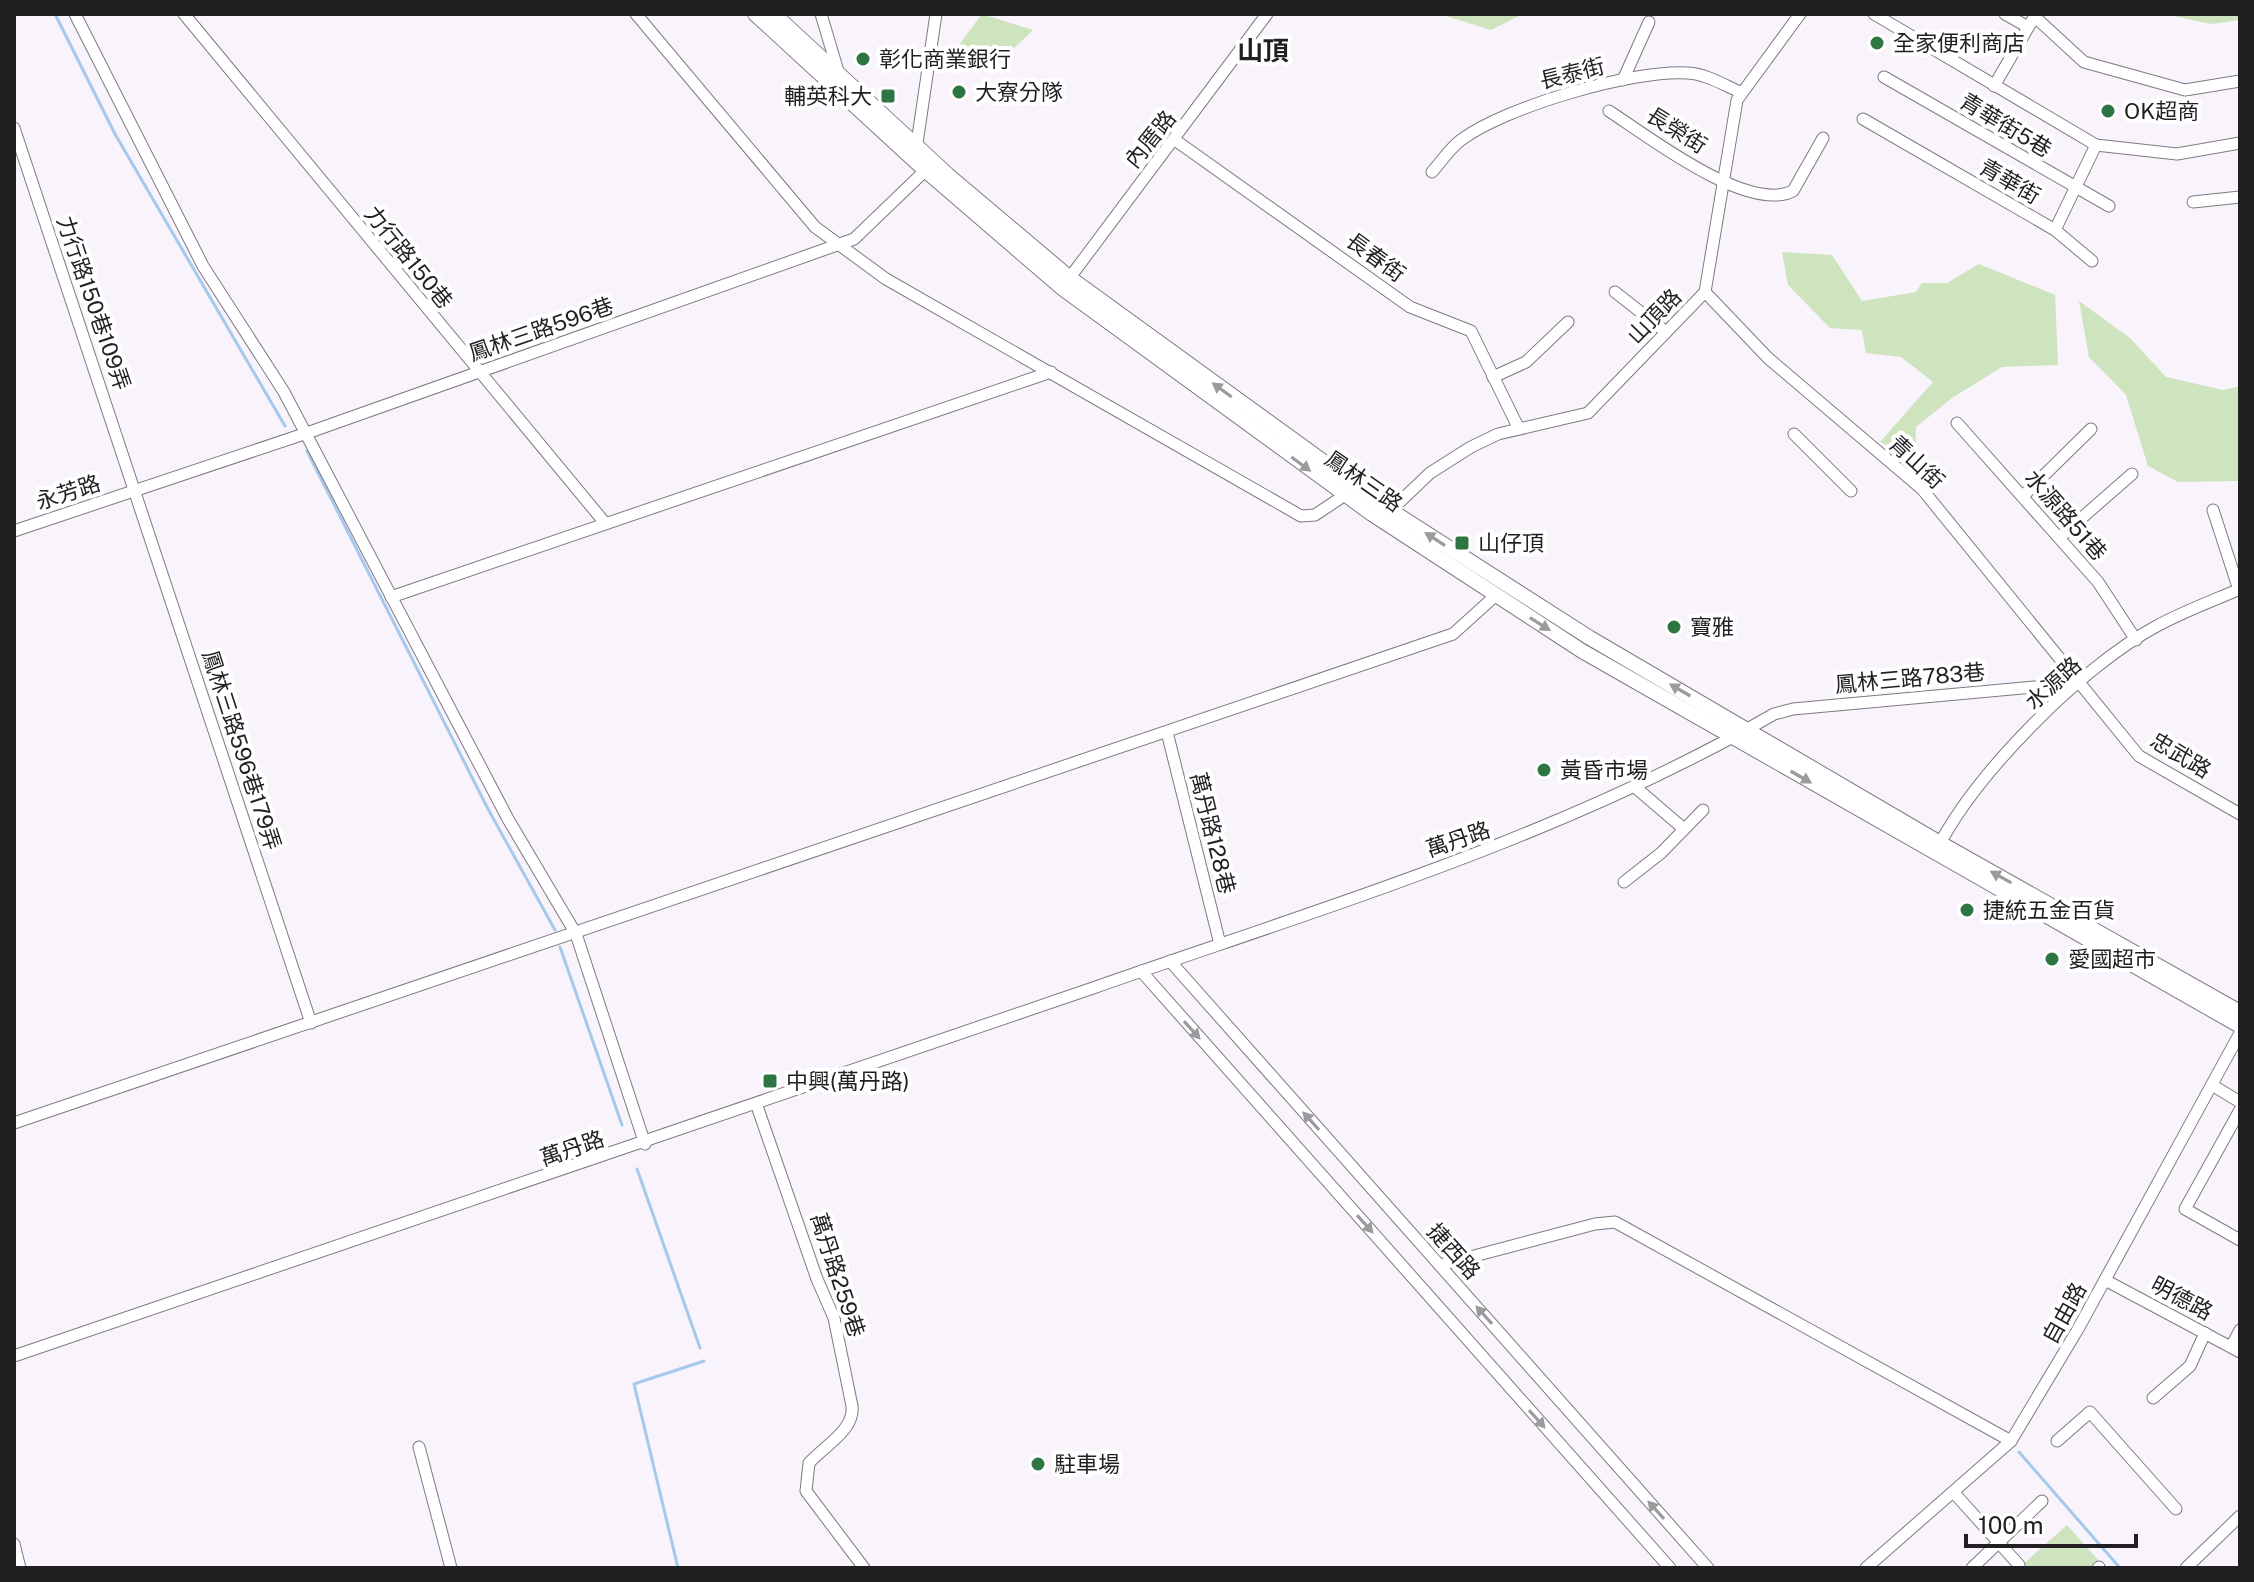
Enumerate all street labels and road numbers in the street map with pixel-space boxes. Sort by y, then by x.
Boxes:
street label: 長泰街 [1537,52,1607,94]
street label: 青華街5巷 [1956,88,2056,162]
street label: 長榮街 [1642,101,1712,159]
street label: 內厝路 [1119,105,1181,173]
street label: 青華街 [1975,153,2045,209]
street label: 力行路150巷 [360,200,458,314]
street label: 力行路150巷109弄 [52,212,136,394]
street label: 長春街 [1342,227,1410,287]
street label: 山頂路 [1622,283,1686,349]
street label: 鳳林三路596巷 [465,292,617,366]
street label: 青山街 [1884,430,1950,494]
street label: 鳳林三路 [1320,445,1408,517]
street label: 水源路51巷 [2020,465,2112,565]
street label: 永芳路 [33,469,103,515]
street label: 鳳林三路596巷179弄 [197,647,287,853]
street label: 水源路 [2020,651,2086,715]
street label: 鳳林三路783巷 [1834,658,1986,698]
street label: 忠武路 [2146,727,2216,783]
street label: 萬丹路128巷 [1185,770,1241,896]
street label: 萬丹路 [1423,816,1493,862]
street label: 萬丹路 [537,1125,607,1171]
street label: 萬丹路259巷 [806,1210,870,1340]
street label: 捷西路 [1422,1218,1486,1284]
street label: 明德路 [2147,1271,2217,1325]
street label: 自由路 [2037,1278,2091,1348]

